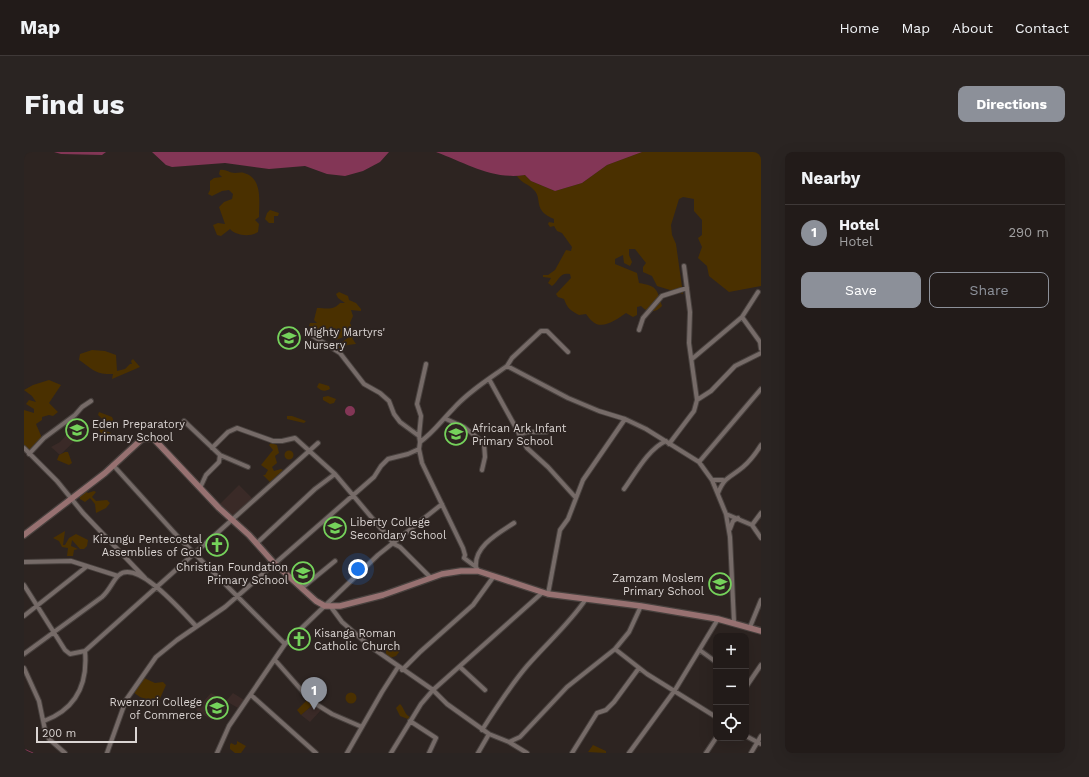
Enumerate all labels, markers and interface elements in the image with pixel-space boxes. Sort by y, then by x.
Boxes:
text: Map [20,16,60,39]
text: Home [839,20,879,36]
text: Map [901,20,930,36]
text: About [952,20,993,36]
text: Contact [1015,20,1069,36]
button: Directions [958,86,1065,122]
text: Find us [24,88,124,121]
text: Nearby [801,168,860,188]
text: Hotel [839,216,879,234]
text: 1 [811,225,817,240]
text: 290 m [1008,225,1049,240]
text: Hotel [839,234,873,249]
button: Save [801,272,921,308]
button: Share [929,272,1049,308]
school or university icon: Mighty Martyrs' Nursery [276,325,302,351]
place label: Mighty Martyrs' Nursery [304,326,385,352]
school or university icon: Eden Preparatory Primary School [64,417,90,443]
place label: Eden Preparatory Primary School [92,418,185,444]
school or university icon: African Ark Infant Primary School [443,421,469,447]
place label: African Ark Infant Primary School [472,422,567,448]
school or university icon: Liberty College Secondary School [322,515,348,541]
place label: Liberty College Secondary School [350,516,447,542]
church icon: Kizungu Pentecostal Assemblies of God [204,532,230,558]
place label: Kizungu Pentecostal Assemblies of God [93,533,203,559]
your location [348,559,368,579]
school or university icon: Christian Foundation Primary School [290,560,316,586]
place label: Christian Foundation Primary School [176,561,289,587]
school or university icon: Zamzam Moslem Primary School [707,571,733,597]
place label: Zamzam Moslem Primary School [612,572,705,598]
church icon: Kisanga Roman Catholic Church [286,626,312,652]
place label: Kisanga Roman Catholic Church [314,627,400,653]
map controls [713,633,749,741]
button: + [713,633,749,669]
button: − [713,669,749,705]
pin: 1 [301,677,327,710]
school or university icon: Rwenzori College of Commerce [204,695,230,721]
place label: Rwenzori College of Commerce [110,696,202,722]
button: locate [713,705,749,741]
scale bar [36,725,137,744]
text: 200 m [42,727,76,740]

